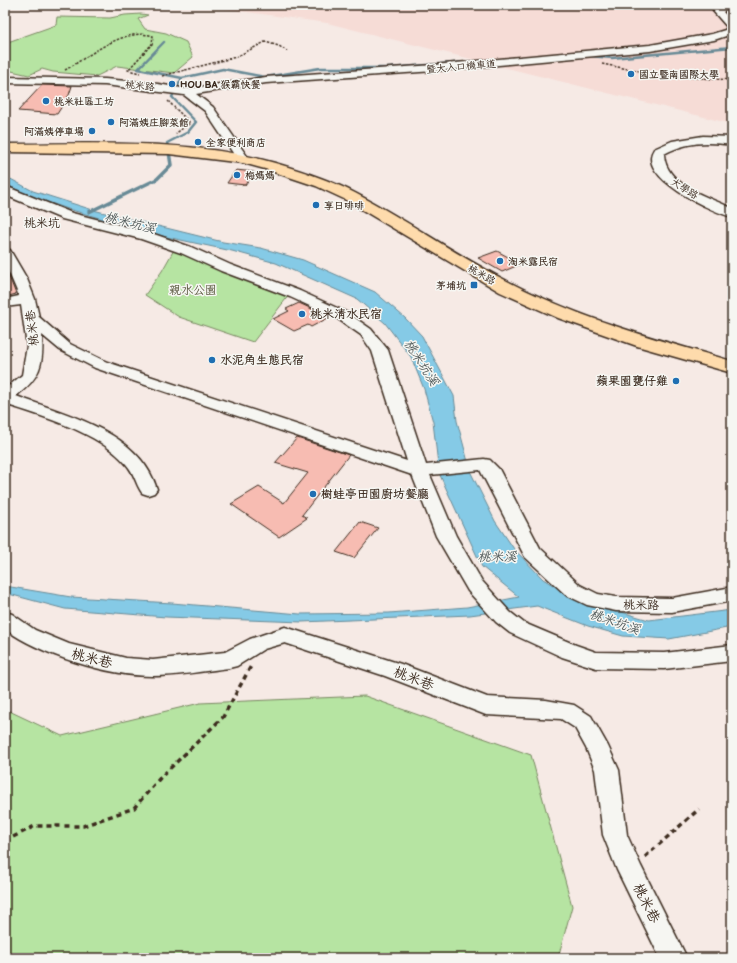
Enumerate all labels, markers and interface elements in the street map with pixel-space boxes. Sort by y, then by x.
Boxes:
street label: 暨大入口機車道 [426,58,496,76]
marker: 國立暨南國際大學 [626,69,636,79]
place label: 國立暨南國際大學 [639,69,719,81]
street label: 桃米路 [124,78,155,94]
marker: HOU BA 猴霸快餐 [167,79,177,89]
place label: HOU BA 猴霸快餐 [180,79,260,91]
marker: 桃米社區工坊 [41,96,51,106]
place label: 桃米社區工坊 [54,96,114,108]
marker: 阿滿姨庄腳菜館 [106,117,116,127]
place label: 阿滿姨庄腳菜館 [119,117,189,129]
place label: 阿滿姨停車場 [24,126,84,138]
marker: 阿滿姨停車場 [87,126,97,136]
marker: 全家便利商店 [193,137,203,147]
place label: 全家便利商店 [206,137,266,149]
marker: 梅媽媽 [232,170,242,180]
place label: 梅媽媽 [245,170,275,182]
street label: 大學路 [669,176,700,202]
marker: 享日啡啡 [311,200,321,210]
place label: 享日啡啡 [324,200,364,212]
water label: 桃米坑溪 [103,209,158,237]
district label: 桃米坑 [24,216,60,231]
marker: 淘米露民宿 [495,256,505,266]
place label: 淘米露民宿 [508,256,558,268]
street label: 桃米路 [466,262,497,288]
place label: 茅埔坑 [436,280,466,292]
marker: 茅埔坑 [469,280,479,290]
park label: 親水公園 [169,283,217,298]
place label: 桃米清水民宿 [310,307,382,322]
street label: 桃米巷 [23,309,42,347]
marker: 桃米清水民宿 [297,309,307,319]
water label: 桃米坑溪 [400,336,443,390]
place label: 水泥角生態民宿 [220,353,304,368]
marker: 水泥角生態民宿 [207,355,217,365]
place label: 蘋果園甕仔雞 [596,374,668,389]
marker: 蘋果園甕仔雞 [671,376,681,386]
place label: 樹蛙亭田園廚坊餐廳 [321,487,429,502]
marker: 樹蛙亭田園廚坊餐廳 [308,489,318,499]
water label: 桃米溪 [477,549,517,565]
street label: 桃米路 [623,598,659,613]
water label: 桃米坑溪 [587,606,643,638]
street label: 桃米巷 [69,645,115,672]
street label: 桃米巷 [391,663,437,694]
street label: 桃米巷 [629,881,664,927]

